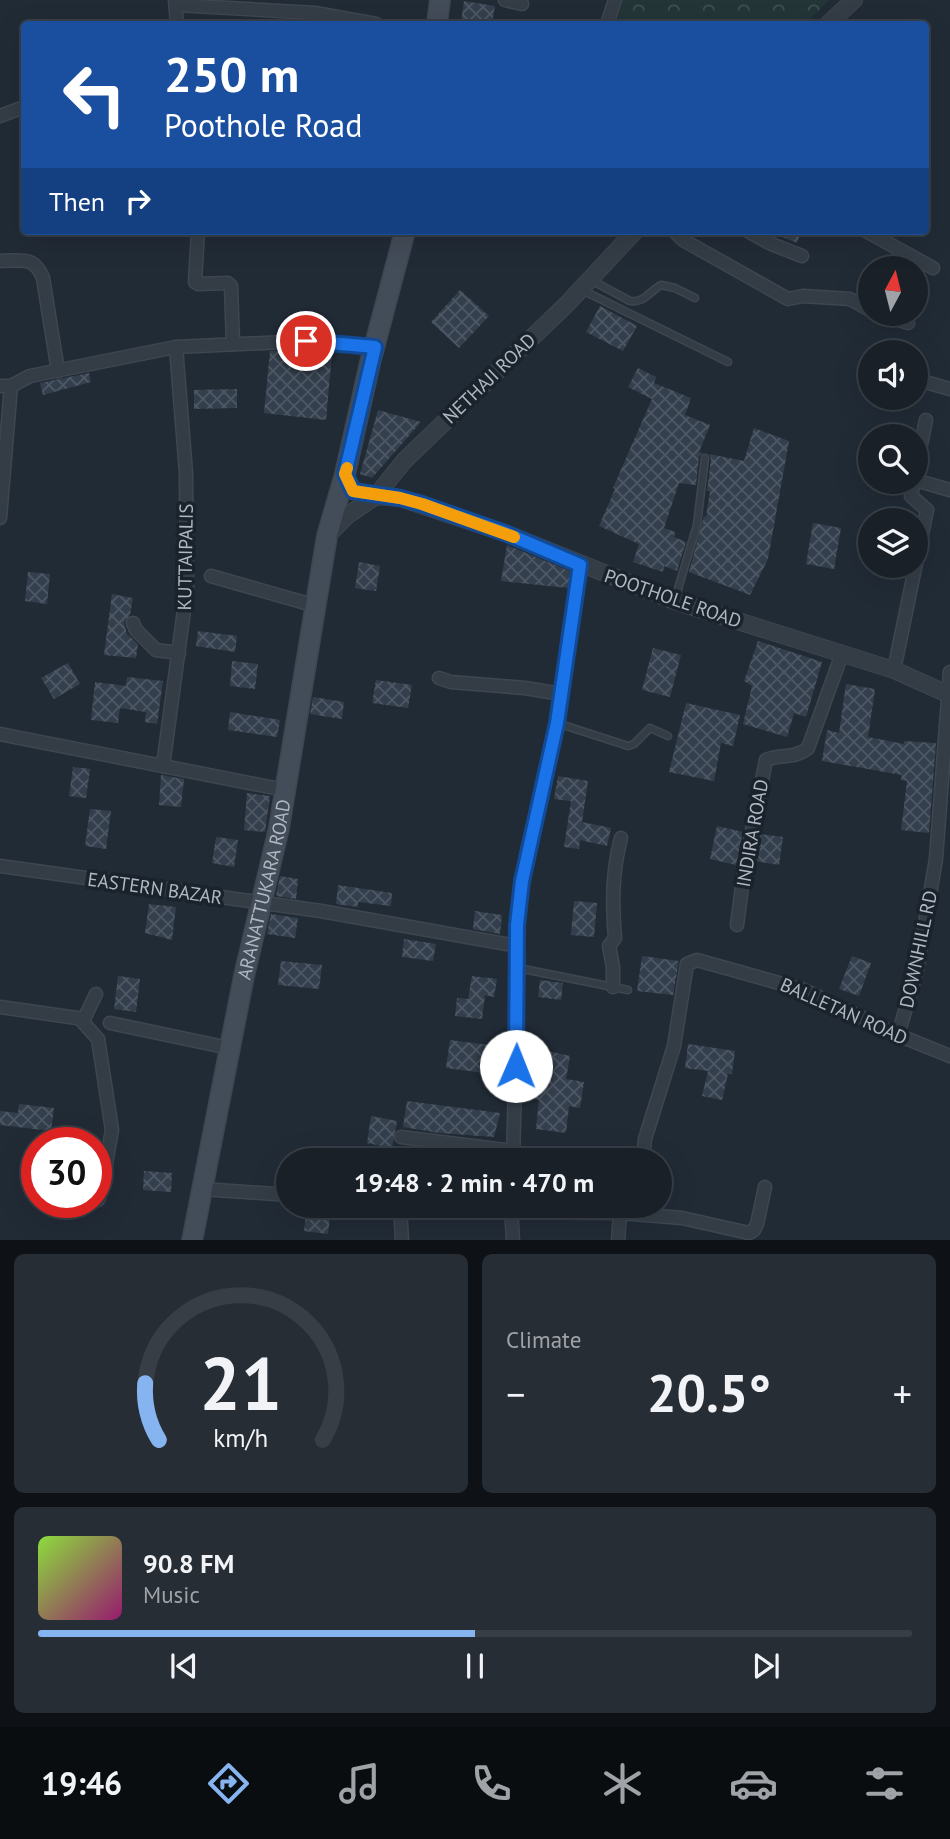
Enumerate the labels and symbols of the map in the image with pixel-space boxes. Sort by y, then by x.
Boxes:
north arrow [858,256,928,326]
pin [276,311,336,371]
street label: NETHAJI ROAD [437,328,541,428]
street label: KUTTAIPALIS [172,503,198,611]
street label: POOTHOLE ROAD [601,563,745,633]
street label: INDIRA ROAD [731,777,773,889]
street label: ARANATTUKARA ROAD [232,797,296,982]
street label: EASTERN BAZAR [86,867,224,909]
street label: DOWNHILL RD [894,888,942,1010]
street label: BALLETAN ROAD [777,972,911,1050]
position arrow [479,1029,553,1103]
speed limit sign: 30 [21,1127,112,1218]

